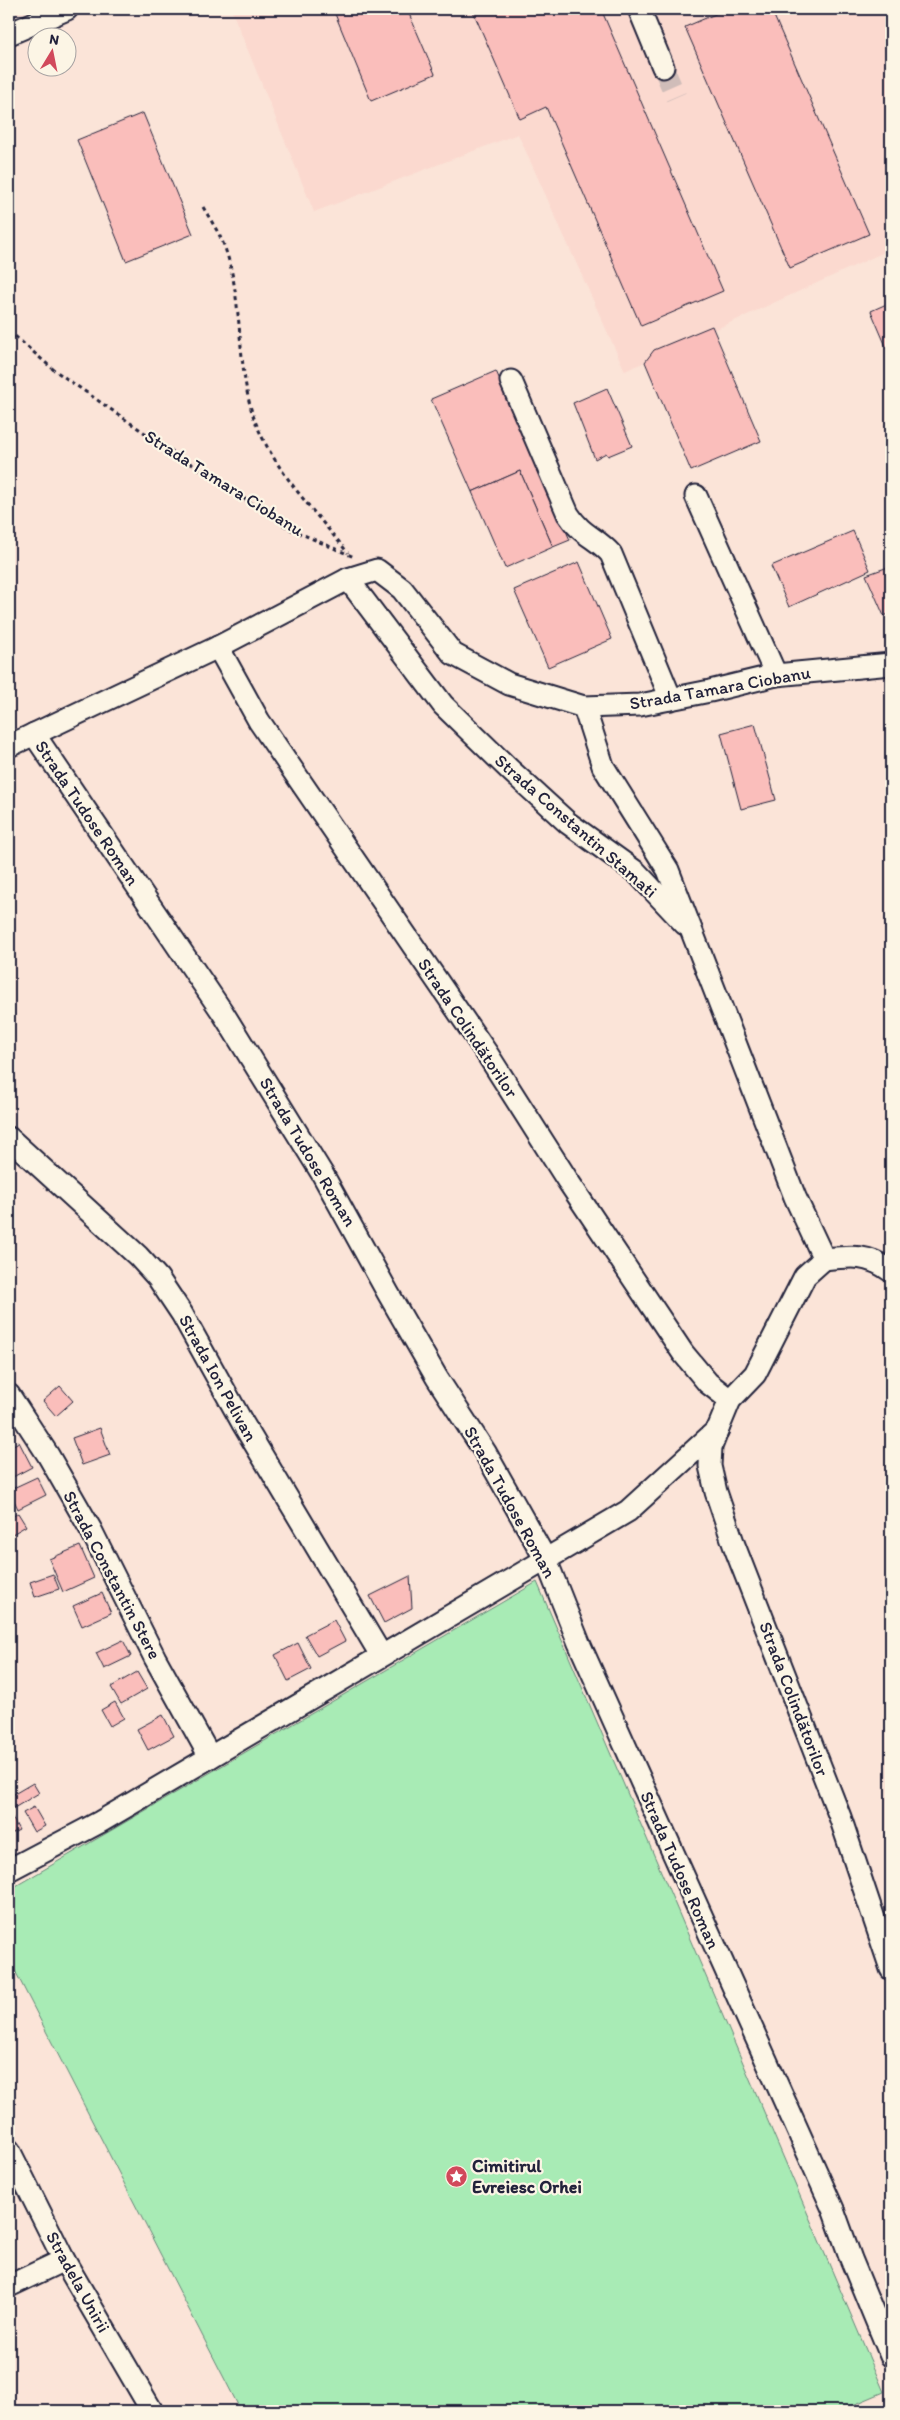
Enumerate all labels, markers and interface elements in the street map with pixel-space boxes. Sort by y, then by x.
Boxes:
north arrow [28,28,78,78]
text: N [48,30,60,49]
street label: Strada Tamara Ciobanu [140,425,308,541]
street label: Strada Tamara Ciobanu [628,661,812,715]
street label: Strada Tudose Roman [30,736,144,890]
street label: Strada Constantin Stamati [490,749,662,903]
street label: Strada Colindătorilor [413,954,523,1103]
street label: Strada Tudose Roman [255,1073,361,1231]
street label: Strada Ion Pelivan [174,1311,262,1445]
street label: Strada Tudose Roman [459,1422,561,1582]
street label: Strada Constantin Stere [58,1487,166,1663]
street label: Strada Colindătorilor [754,1619,834,1780]
street label: Strada Tudose Roman [635,1788,725,1952]
place label: Cimitirul Evreiesc Orhei [472,2155,582,2198]
place icon: Cimitirul Evreiesc Orhei [444,2164,468,2188]
street label: Stradela Unirii [41,2228,115,2336]

